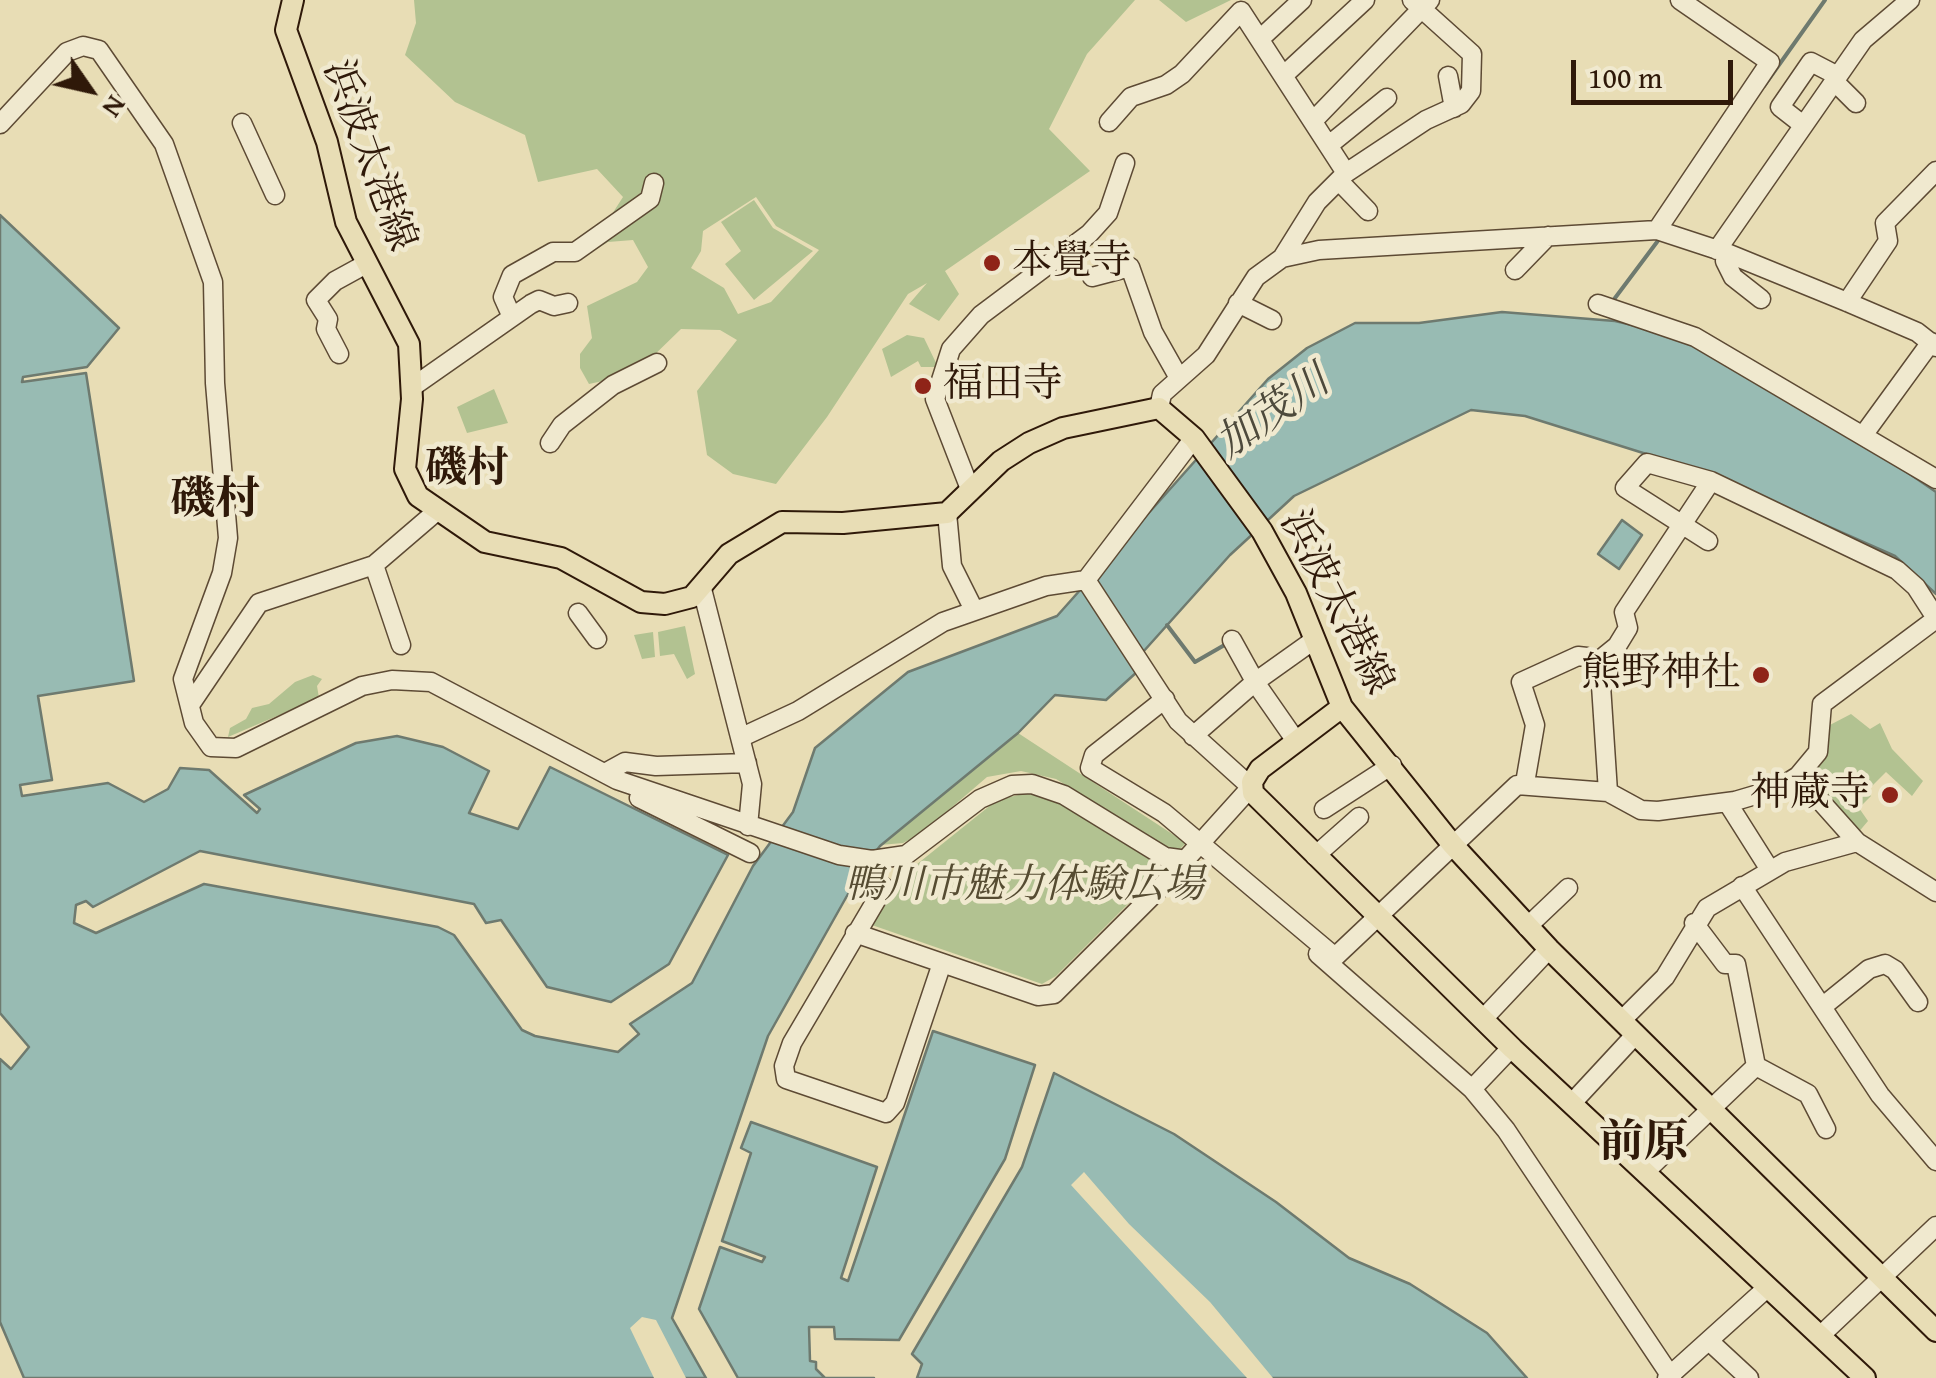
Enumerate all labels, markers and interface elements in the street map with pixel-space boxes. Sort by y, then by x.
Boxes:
north arrow [40,40,140,140]
scale bar [1576,40,1738,102]
street label: 浜波太港線 [311,54,425,258]
text: 100 m [1588,55,1662,99]
text: N [93,88,138,126]
place label: 本覺寺 [1012,239,1132,287]
marker: 本覺寺 [981,252,1003,274]
water label: 加茂川 [1208,357,1340,471]
place label: 福田寺 [943,362,1063,410]
marker: 福田寺 [912,375,934,397]
district label: 磯村 [425,445,509,495]
district label: 磯村 [170,475,260,529]
street label: 浜波太港線 [1268,503,1402,703]
place label: 熊野神社 [1581,651,1741,699]
marker: 熊野神社 [1750,664,1772,686]
place label: 神蔵寺 [1750,771,1870,819]
marker: 神蔵寺 [1879,784,1901,806]
park label: 鴨川市魅力体験広場 [844,863,1204,911]
district label: 前原 [1599,1118,1689,1172]

